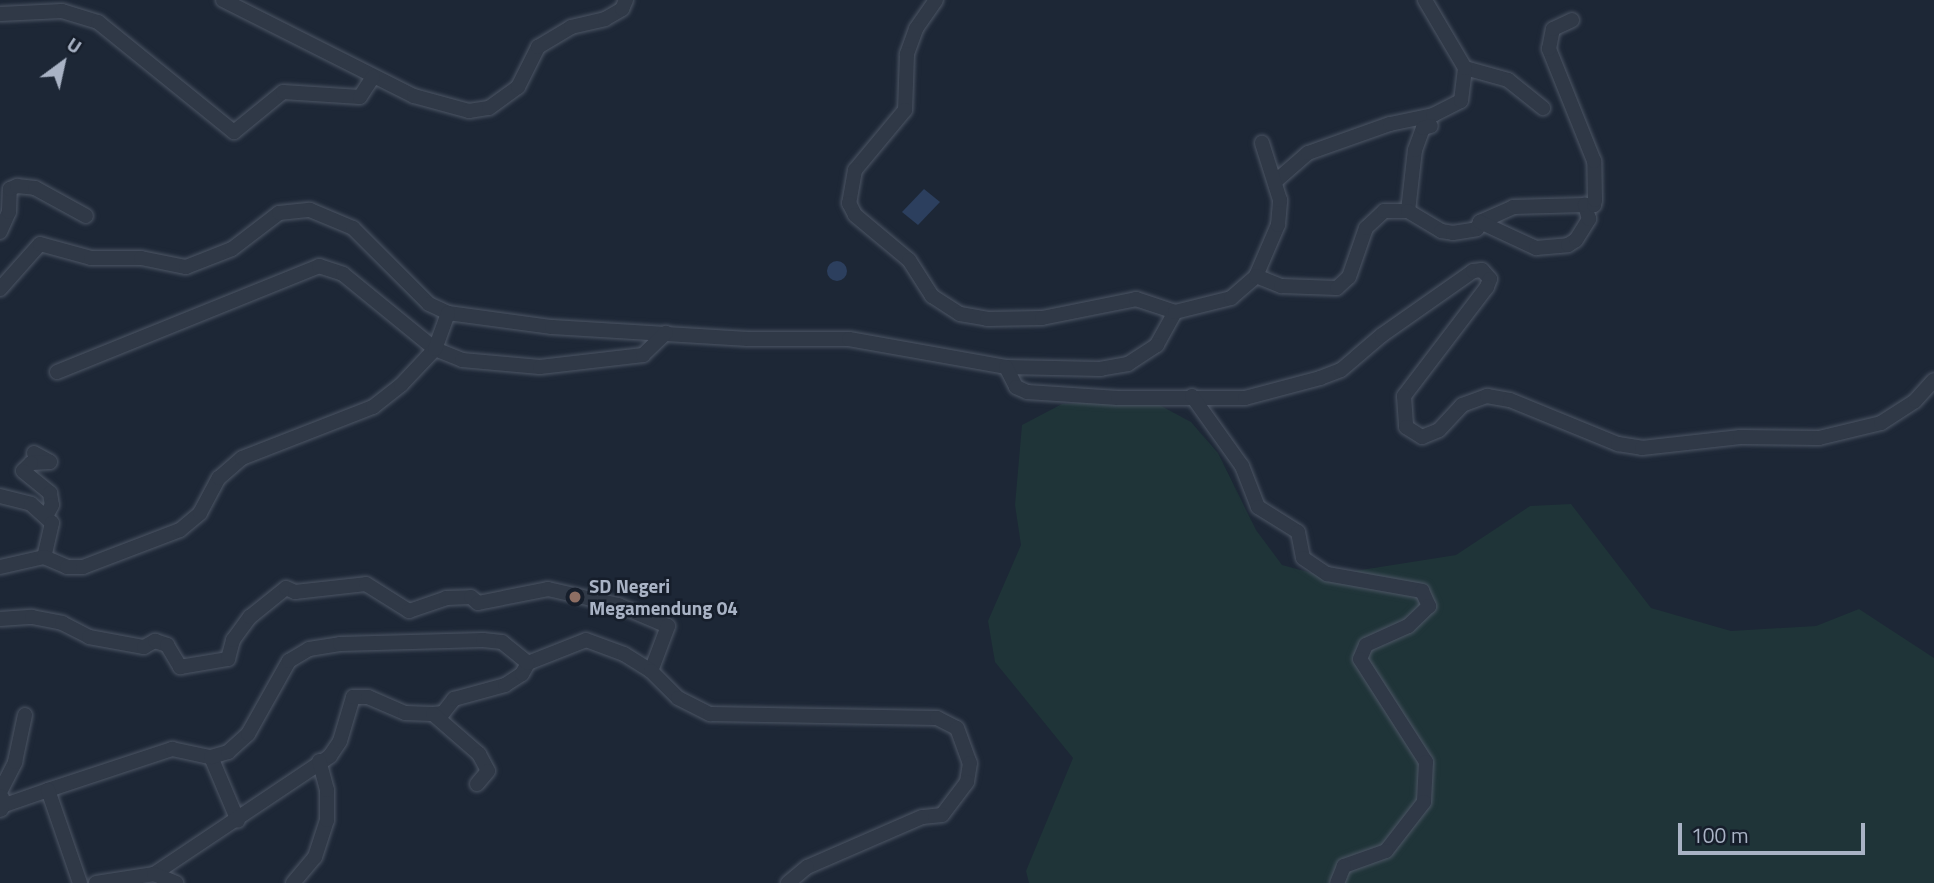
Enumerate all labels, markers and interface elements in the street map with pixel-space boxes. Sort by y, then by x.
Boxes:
north arrow [28,28,98,98]
text: U [62,29,88,61]
place label: SD Negeri Megamendung 04 [589,575,738,619]
marker: SD Negeri Megamendung 04 [567,589,583,605]
scale bar [1682,810,1869,854]
text: 100 m [1691,819,1748,851]

